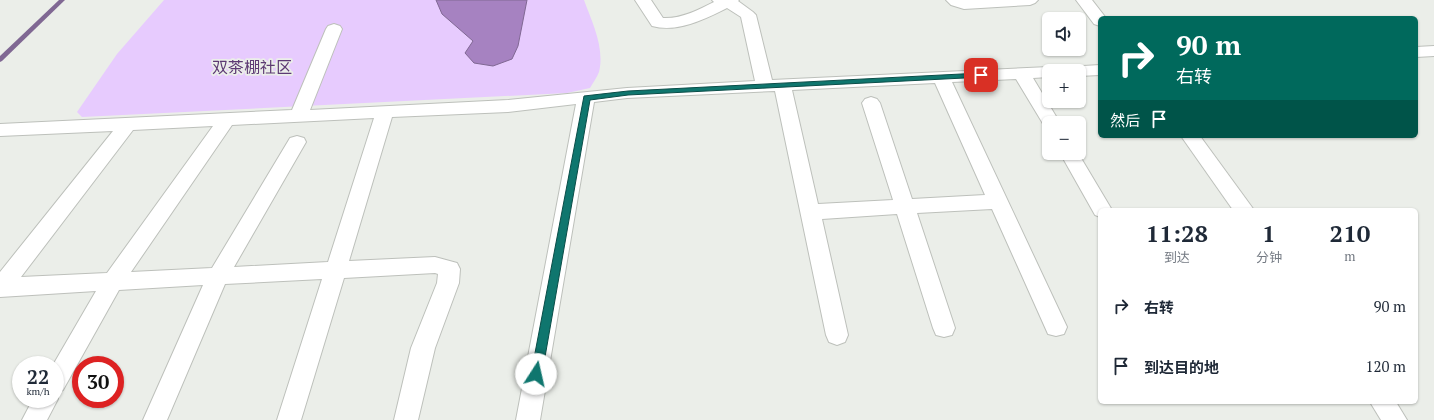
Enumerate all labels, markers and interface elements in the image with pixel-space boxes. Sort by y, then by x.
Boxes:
map controls [1042,12,1086,160]
button: sound [1042,12,1086,56]
text: 90 m [1176,26,1241,63]
icon: right [1110,32,1162,84]
district label: 双茶棚社区 [212,56,292,78]
pin [964,58,998,92]
icon: arrive [970,64,992,86]
button: + [1042,64,1086,108]
text: 右转 [1176,64,1212,88]
icon: arrive [1148,108,1170,130]
text: 然后 [1110,110,1140,130]
button: − [1042,116,1086,160]
text: 11:28 [1146,217,1208,249]
text: 1 [1262,217,1276,249]
text: 210 [1330,217,1370,249]
text: m [1344,247,1356,265]
text: 到达 [1164,248,1190,266]
text: 分钟 [1256,248,1282,266]
icon: right [1110,295,1132,317]
text: 90 m [1373,296,1406,316]
text: 右转 [1144,297,1174,317]
position arrow [515,353,557,395]
icon: arrive [1110,355,1132,377]
speed limit sign: 30 [72,356,124,408]
text: 120 m [1365,356,1406,376]
text: 到达目的地 [1144,357,1219,377]
text: 22 [27,363,49,390]
text: km/h [26,385,50,398]

